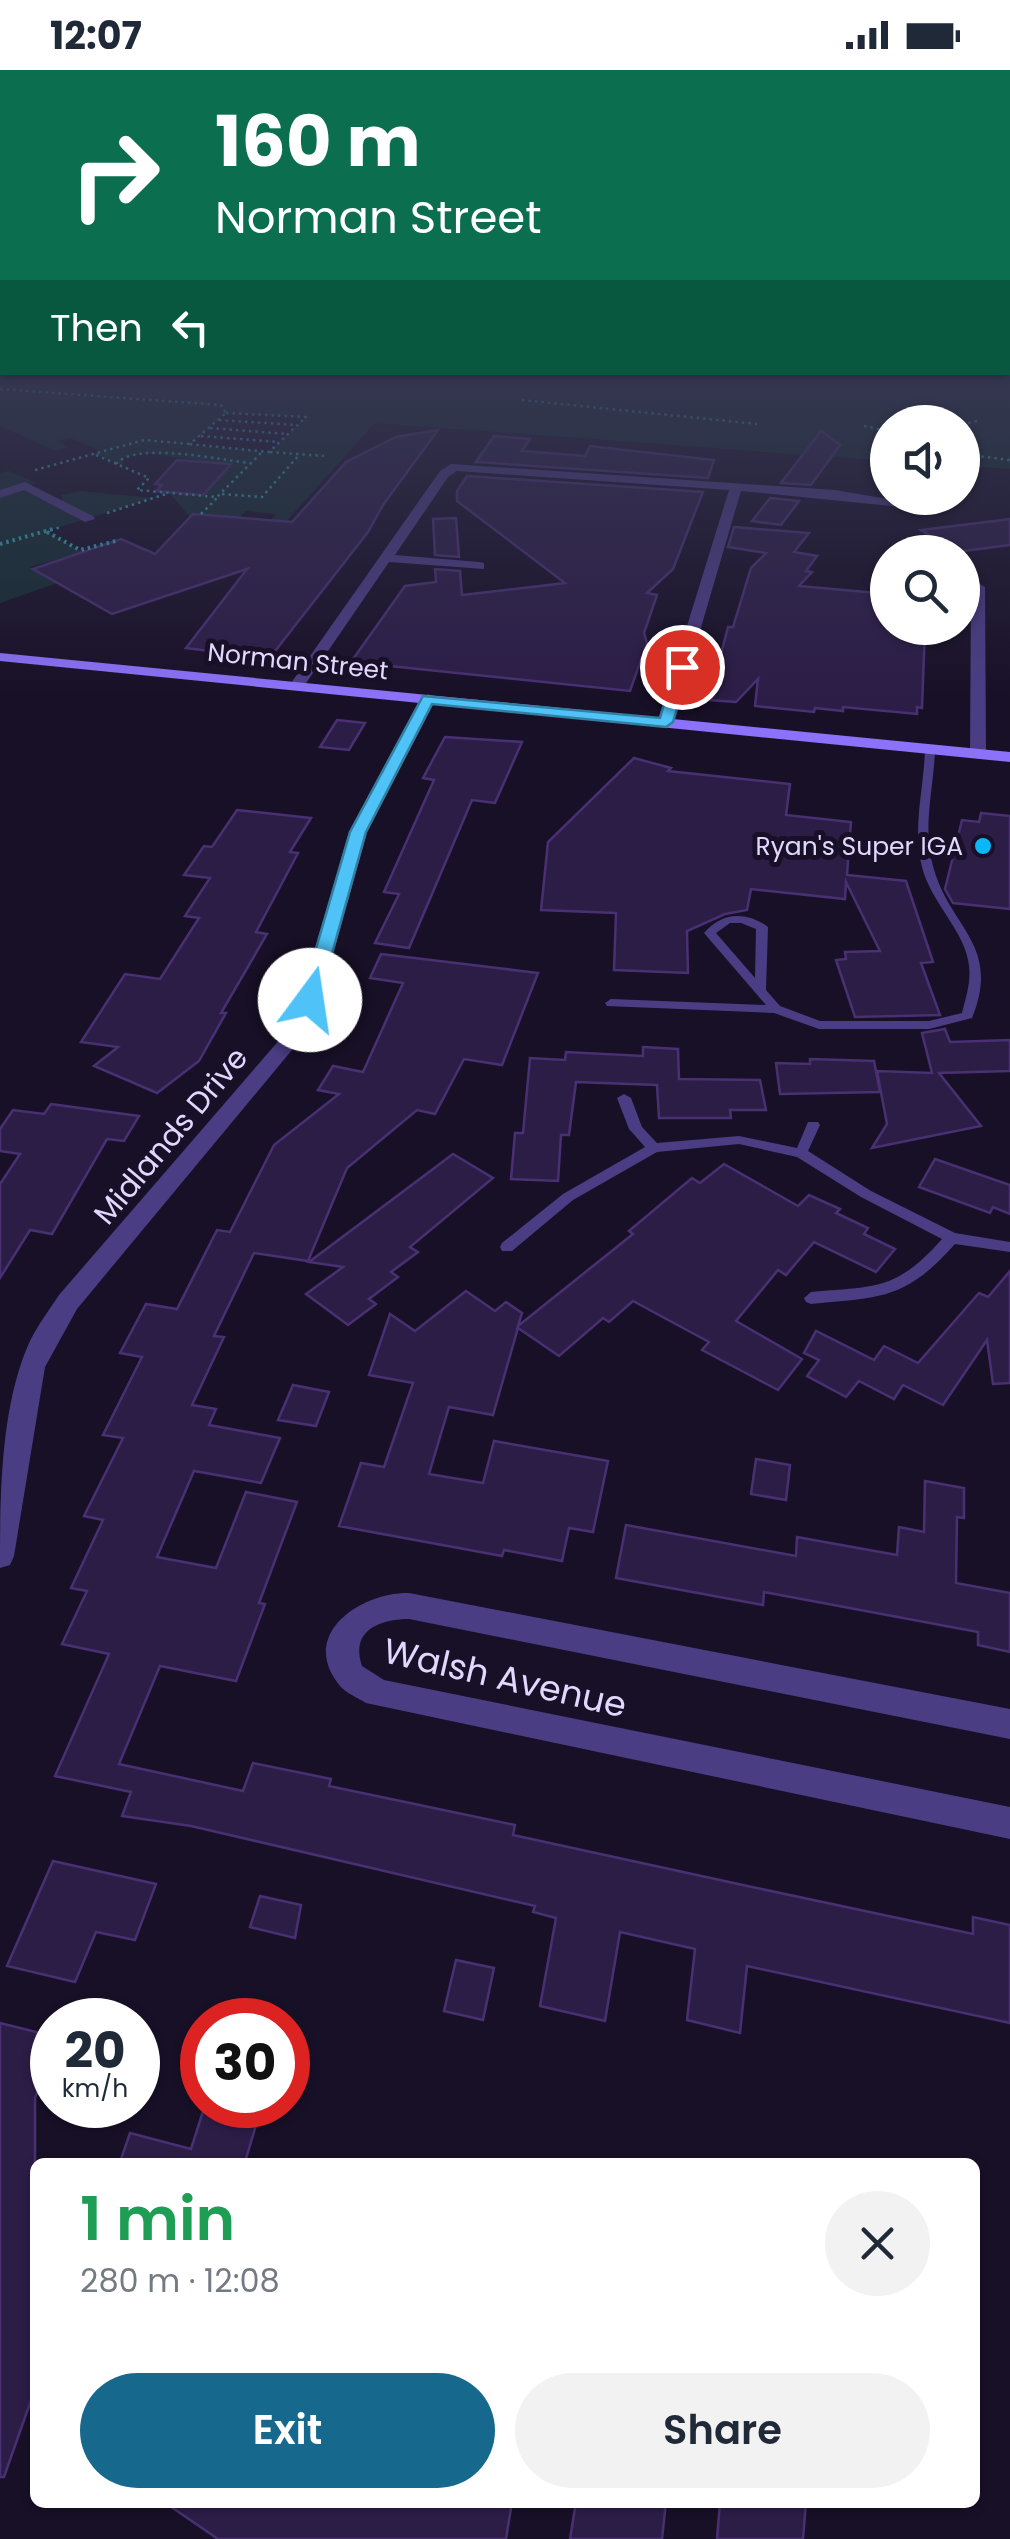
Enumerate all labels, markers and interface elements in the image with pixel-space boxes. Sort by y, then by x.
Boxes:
text: 12:07 [50,9,142,62]
text: 160 m [215,92,421,191]
icon: right [50,110,180,240]
text: Norman Street [215,186,542,249]
icon: left [163,300,218,355]
text: Then [50,301,143,354]
map controls [870,405,980,645]
button: sound [870,405,980,515]
button: search [870,535,980,645]
pin [640,625,725,710]
street label: Norman Street [206,635,390,688]
icon: arrive [655,640,710,695]
place label: Ryan's Super IGA [756,829,963,864]
marker: Ryan's Super IGA [972,835,994,857]
position arrow [258,948,362,1052]
street label: Midlands Drive [84,1038,258,1234]
street label: Walsh Avenue [379,1626,631,1729]
speed limit sign: 30 [180,1998,310,2128]
text: 20 [64,2015,126,2086]
text: km/h [62,2071,128,2106]
text: 1 min [80,2177,235,2261]
button: close [825,2191,930,2296]
text: 280 m · 12:08 [80,2258,280,2303]
button: Exit [80,2373,495,2488]
button: Share [515,2373,930,2488]

